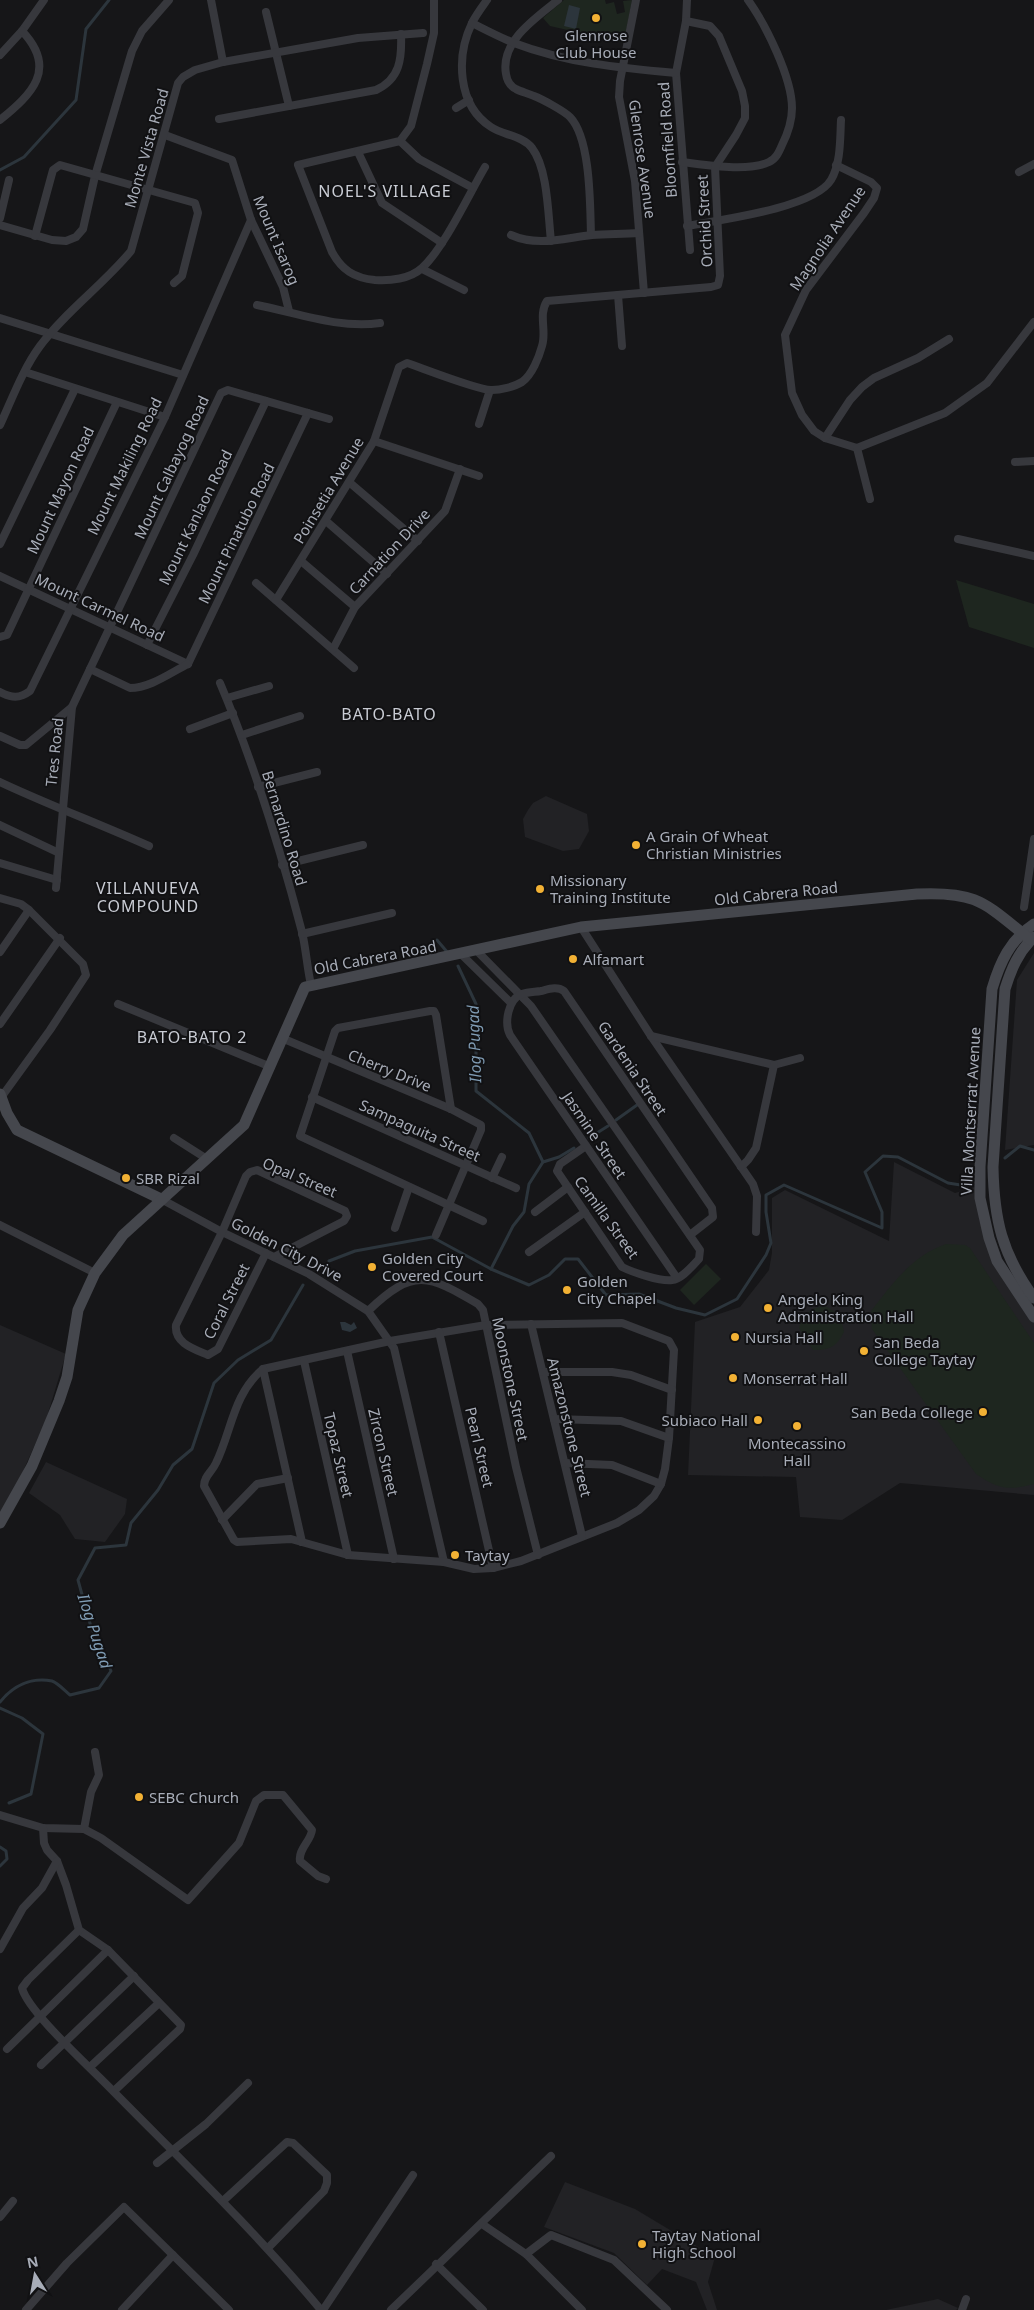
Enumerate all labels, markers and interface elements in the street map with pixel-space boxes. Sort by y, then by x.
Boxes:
marker: Glenrose Club House [590,12,602,24]
place label: Glenrose Club House [556,25,636,62]
street label: Bloomfield Road [653,81,681,199]
street label: Monte Vista Road [119,86,173,210]
street label: Glenrose Avenue [625,98,661,220]
street label: Orchid Street [692,173,716,268]
district label: NOEL'S VILLAGE [318,180,452,202]
street label: Magnolia Avenue [785,182,869,294]
street label: Mount Isarog [249,192,305,288]
street label: Mount Calbayog Road [129,392,213,542]
street label: Mount Makiling Road [82,394,166,538]
street label: Mount Mayon Road [22,423,98,557]
street label: Poinsetia Avenue [288,433,368,547]
street label: Mount Kanlaon Road [154,446,236,588]
street label: Mount Pinatubo Road [193,459,279,607]
street label: Carnation Drive [344,504,434,598]
street label: Mount Carmel Road [32,568,168,646]
district label: BATO-BATO [341,703,437,725]
street label: Tres Road [40,717,68,787]
street label: Bernardino Road [258,768,312,888]
place label: A Grain Of Wheat Christian Ministries [646,826,782,863]
marker: A Grain Of Wheat Christian Ministries [630,839,642,851]
place label: Missionary Training Institute [550,870,671,907]
district label: VILLANUEVA COMPOUND [96,877,200,917]
street label: Old Cabrera Road [713,877,839,909]
marker: Missionary Training Institute [534,883,546,895]
street label: Old Cabrera Road [312,935,438,979]
place label: Alfamart [583,949,645,969]
marker: Alfamart [567,953,579,965]
water label: Ilog Pugad [462,1004,486,1084]
street label: Gardenia Street [594,1017,672,1120]
district label: BATO-BATO 2 [137,1026,247,1048]
street label: Villa Montserrat Avenue [956,1026,984,1196]
street label: Cherry Drive [345,1044,435,1096]
street label: Jasmine Street [557,1086,632,1183]
street label: Sampaguita Street [356,1094,484,1166]
street label: Opal Street [260,1152,341,1202]
place label: SBR Rizal [136,1168,200,1188]
marker: SBR Rizal [120,1172,132,1184]
street label: Camilla Street [570,1172,644,1263]
street label: Golden City Drive [228,1212,346,1286]
place label: Golden City Covered Court [382,1248,484,1285]
street label: Coral Street [198,1259,254,1342]
marker: Golden City Covered Court [366,1261,378,1273]
place label: Golden City Chapel [577,1271,656,1308]
marker: Golden City Chapel [561,1284,573,1296]
place label: Angelo King Administration Hall [778,1289,914,1326]
marker: Angelo King Administration Hall [762,1302,774,1314]
street label: Moonstone Street [488,1315,534,1443]
place label: Nursia Hall [745,1327,823,1347]
marker: Nursia Hall [729,1331,741,1343]
place label: San Beda College Taytay [874,1332,975,1369]
marker: San Beda College Taytay [858,1345,870,1357]
street label: Amazonstone Street [543,1355,597,1499]
place label: Monserrat Hall [743,1368,848,1388]
marker: Monserrat Hall [727,1372,739,1384]
place label: San Beda College [851,1402,973,1422]
street label: Pearl Street [461,1405,499,1490]
street label: Zircon Street [364,1406,404,1499]
marker: San Beda College [977,1406,989,1418]
street label: Topaz Street [319,1410,359,1500]
place label: Subiaco Hall [662,1410,748,1430]
marker: Subiaco Hall [752,1414,764,1426]
marker: Montecassino Hall [791,1420,803,1432]
place label: Montecassino Hall [748,1433,846,1470]
place label: Taytay [465,1545,510,1565]
marker: Taytay [449,1549,461,1561]
water label: Ilog Pugad [72,1590,118,1672]
place label: SEBC Church [149,1787,239,1807]
marker: SEBC Church [133,1791,145,1803]
place label: Taytay National High School [652,2225,760,2262]
marker: Taytay National High School [636,2238,648,2250]
north arrow [10,2250,60,2300]
text: N [25,2251,40,2272]

